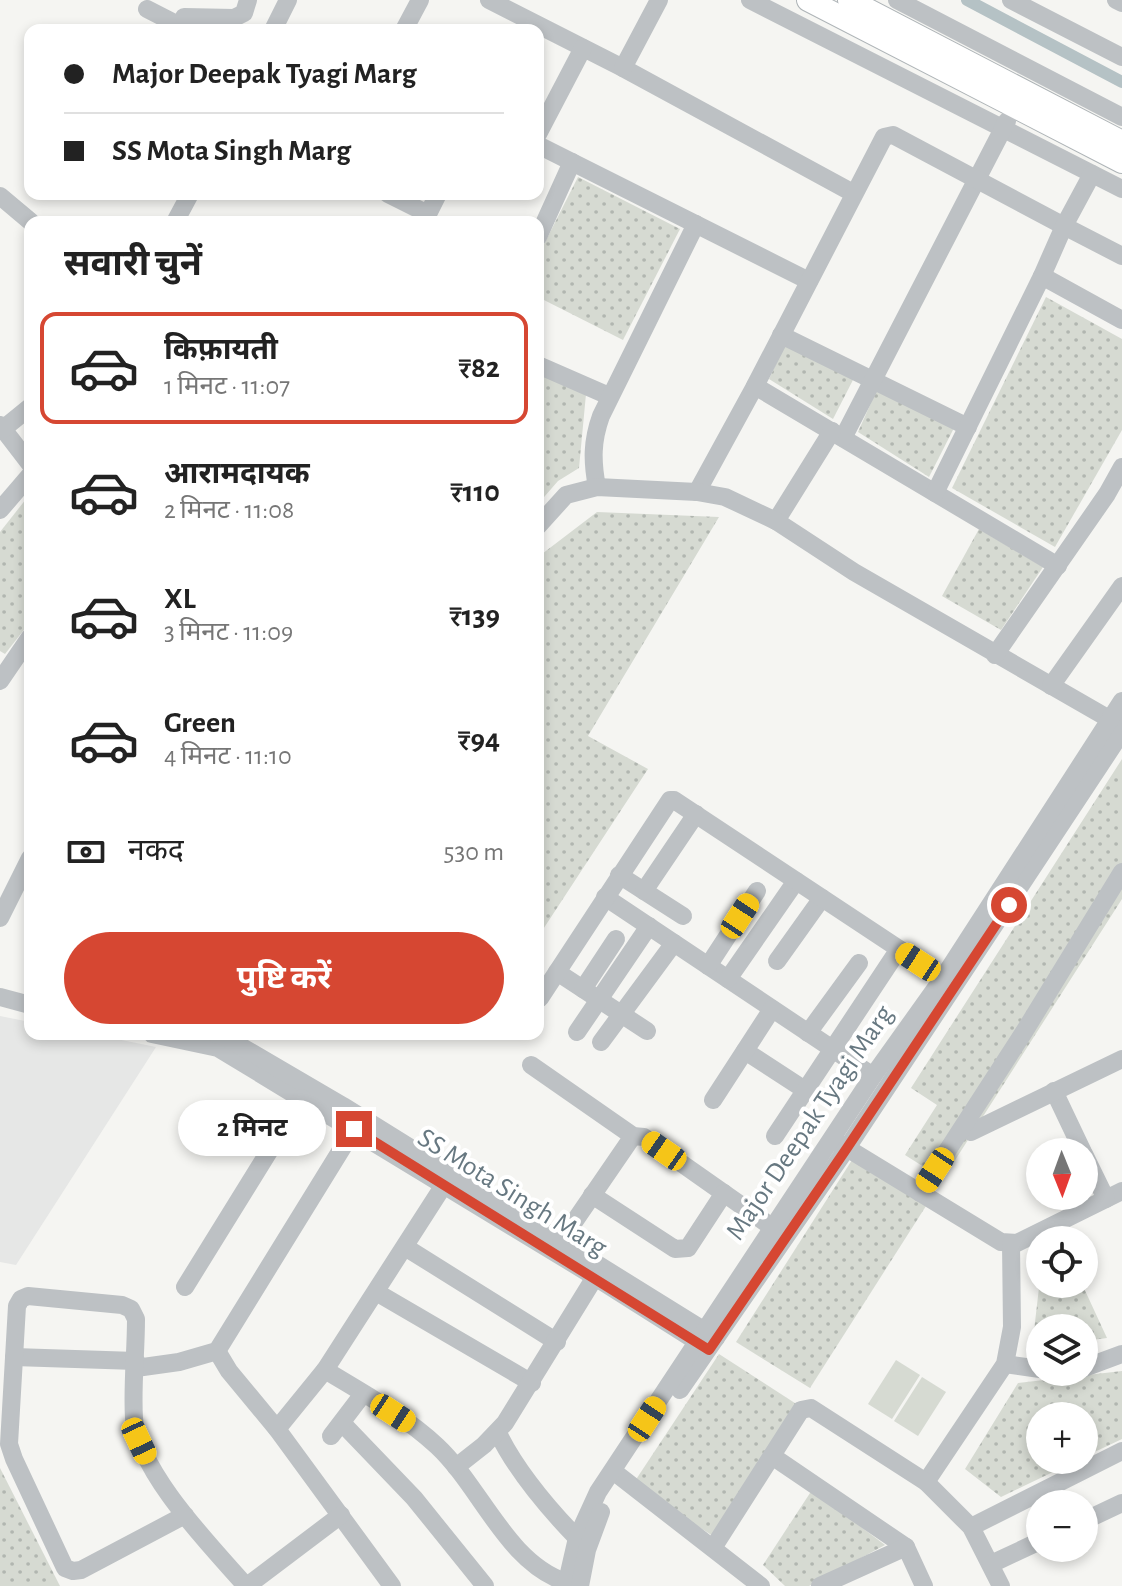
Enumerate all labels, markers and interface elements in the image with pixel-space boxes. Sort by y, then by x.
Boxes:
text: Major Deepak Tyagi Marg [112,59,417,89]
text: SS Mota Singh Marg [112,136,351,166]
text: सवारी चुनें [64,246,202,282]
icon: car [68,332,140,404]
text: किफ़ायती [164,335,278,365]
text: ₹82 [459,353,500,383]
text: 1 मिनट · 11:07 [164,373,290,399]
icon: car [68,456,140,528]
text: आरामदायक [164,459,310,489]
text: ₹110 [450,477,500,507]
text: 2 मिनट · 11:08 [164,497,294,523]
icon: car [68,580,140,652]
text: XL [164,584,196,614]
text: ₹139 [449,601,500,631]
text: 3 मिनट · 11:09 [164,619,293,645]
icon: car [68,704,140,776]
text: Green [164,708,236,738]
text: ₹94 [458,725,500,755]
text: 4 मिनट · 11:10 [164,743,292,769]
icon: cash [64,830,108,874]
text: नकद [128,836,184,866]
text: 530 m [444,839,504,865]
route start [991,887,1027,923]
car [717,889,763,943]
button: पुष्टि करें [64,932,504,1024]
car [891,939,945,985]
street label: Major Deepak Tyagi Marg [721,1000,899,1245]
callout: 2 मिनट [178,1101,326,1157]
route end [336,1111,372,1147]
text: 2 मिनट [217,1115,287,1141]
street label: SS Mota Singh Marg [412,1124,612,1263]
car [637,1127,691,1175]
north arrow [1026,1138,1098,1210]
map controls [1026,1138,1098,1562]
car [912,1143,958,1197]
button: locate [1026,1226,1098,1298]
button: layers [1026,1314,1098,1386]
car [366,1390,420,1436]
car [624,1392,670,1446]
button: + [1026,1402,1098,1474]
car [118,1414,160,1468]
button: − [1026,1490,1098,1562]

